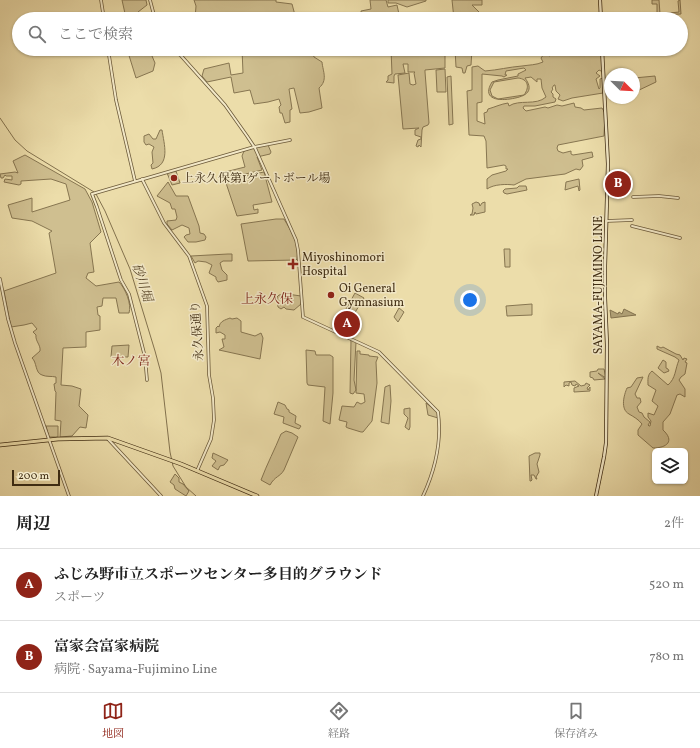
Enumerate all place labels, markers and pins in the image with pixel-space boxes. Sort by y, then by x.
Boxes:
pin: B [605,169,631,199]
place label: 上永久保第1ゲートボール場 [182,171,330,187]
marker: 上永久保第1ゲートボール場 [169,173,179,183]
place label: Miyoshinomori Hospital [302,250,385,280]
marker: Miyoshinomori Hospital [287,258,299,270]
place label: Oi General Gymnasium [339,281,405,311]
marker: Oi General Gymnasium [326,290,336,300]
pin: A [334,309,360,339]

